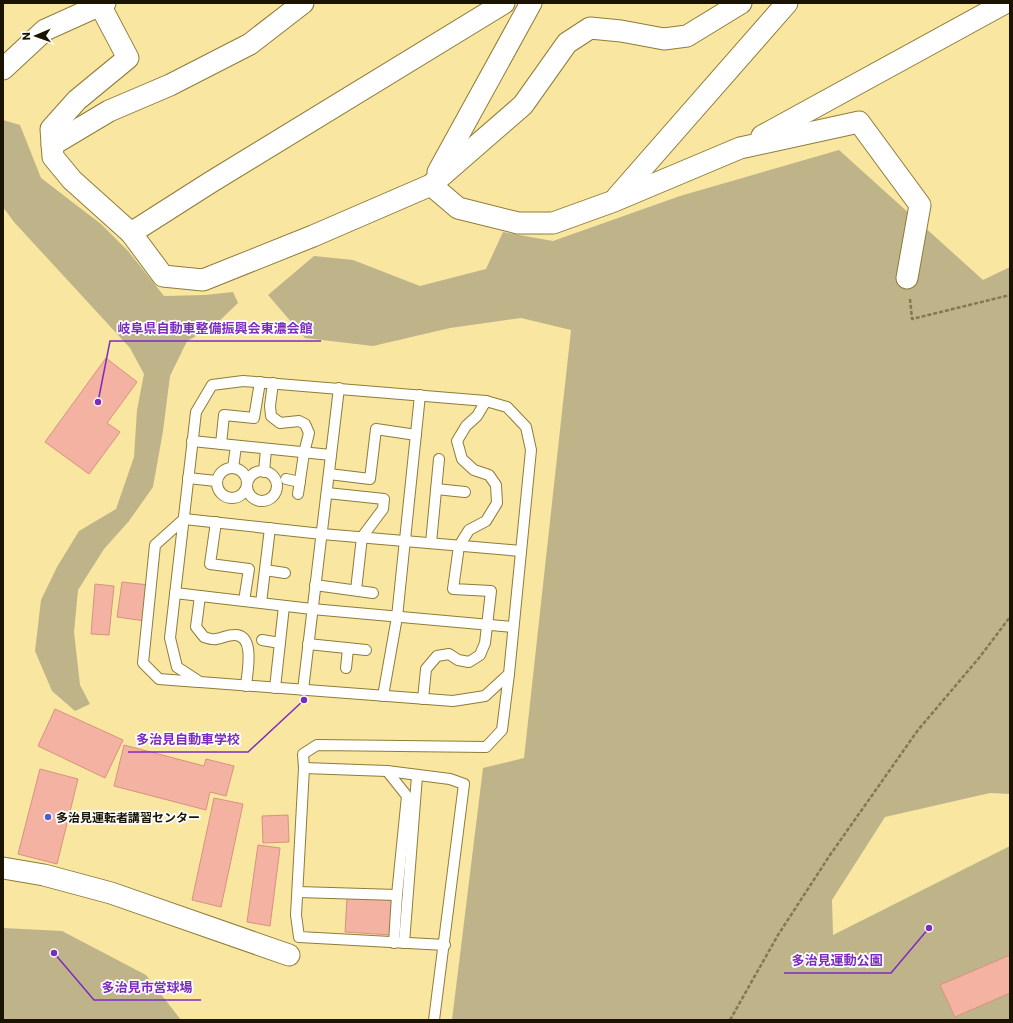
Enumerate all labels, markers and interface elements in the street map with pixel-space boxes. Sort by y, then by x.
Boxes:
north arrow [16,16,56,56]
text: N [18,32,34,41]
callout: 岐阜県自動車整備振興会東濃会館 [110,316,321,341]
text: 岐阜県自動車整備振興会東濃会館 [117,319,313,338]
callout: 多治見自動車学校 [128,727,248,752]
text: 多治見自動車学校 [136,730,240,749]
place label: 多治見運転者講習センター [56,809,200,826]
marker: 多治見運転者講習センター [43,812,53,822]
callout: 多治見運動公園 [784,948,891,973]
text: 多治見運動公園 [791,951,883,970]
callout: 多治見市営球場 [94,975,201,1000]
text: 多治見市営球場 [101,978,193,997]

